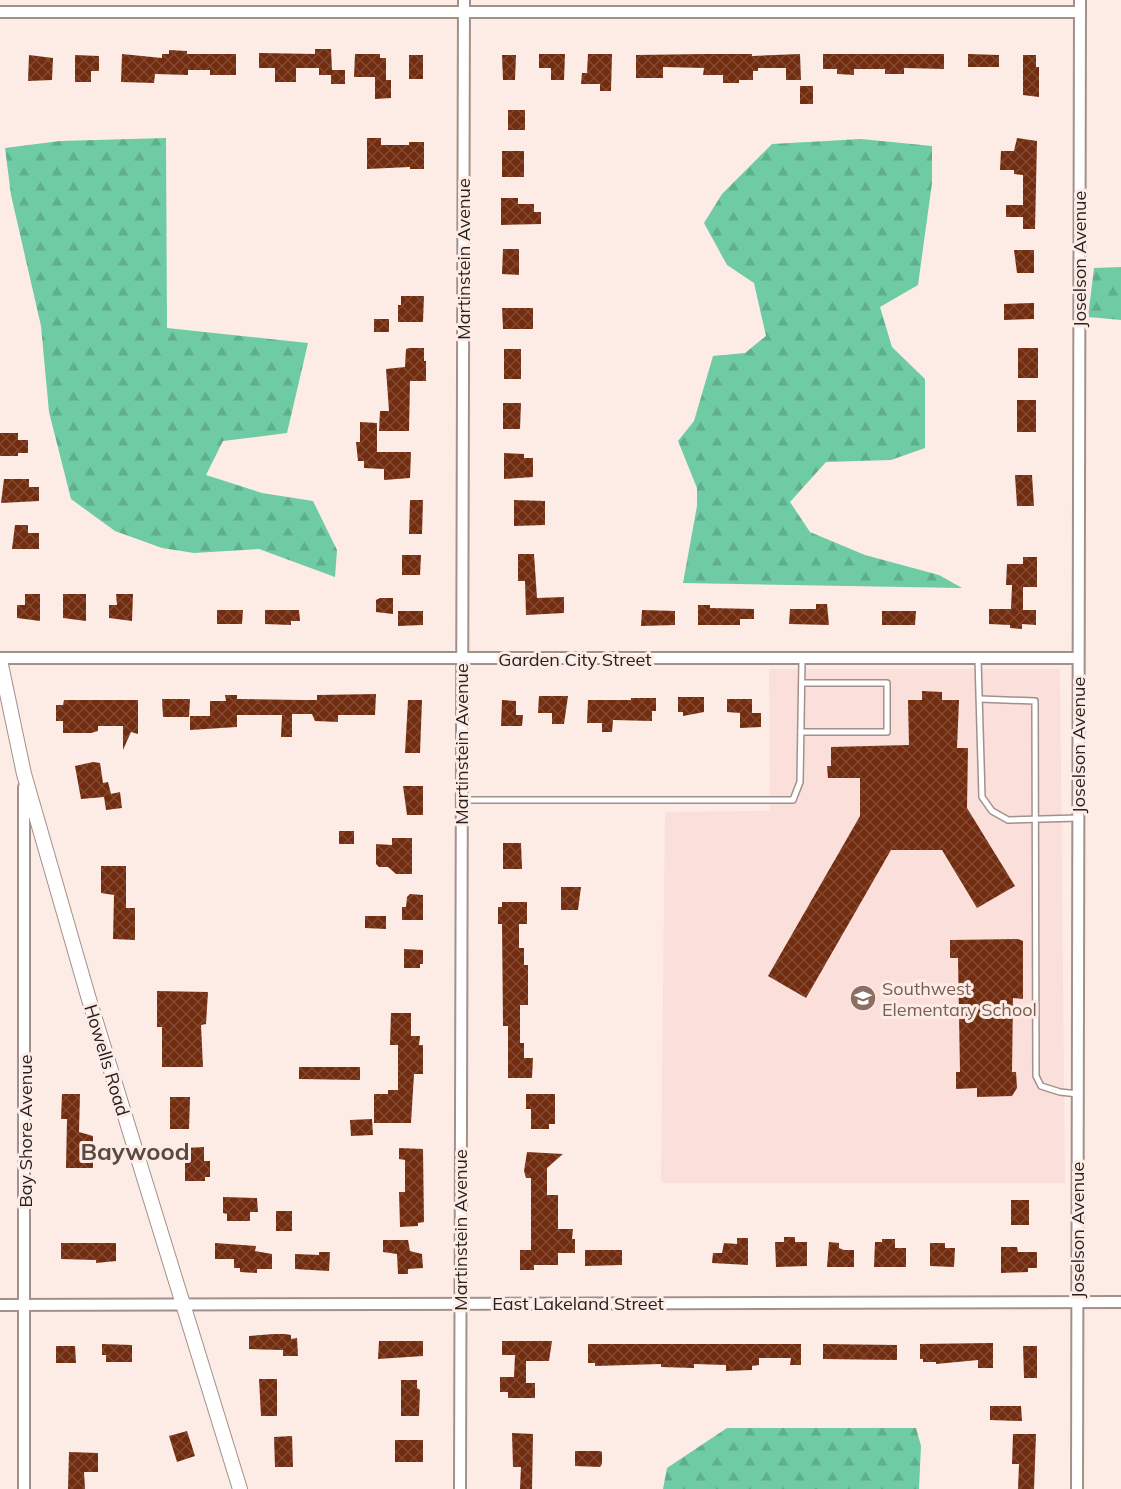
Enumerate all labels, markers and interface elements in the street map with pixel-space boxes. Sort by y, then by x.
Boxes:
street label: Martinstein Avenue [452,178,475,340]
street label: Joselson Avenue [1068,191,1091,327]
street label: Garden City Street [498,648,652,671]
street label: Martinstein Avenue [450,663,473,825]
street label: Joselson Avenue [1067,677,1090,813]
place label: Southwest Elementary School [882,977,1037,1021]
school or university icon: Southwest Elementary School [848,983,878,1013]
street label: Howells Road [79,1001,135,1119]
street label: Bay Shore Avenue [14,1055,37,1207]
district label: Baywood [80,1136,190,1166]
street label: Martinstein Avenue [449,1149,472,1311]
street label: Joselson Avenue [1066,1162,1089,1298]
street label: East Lakeland Street [492,1292,664,1315]

